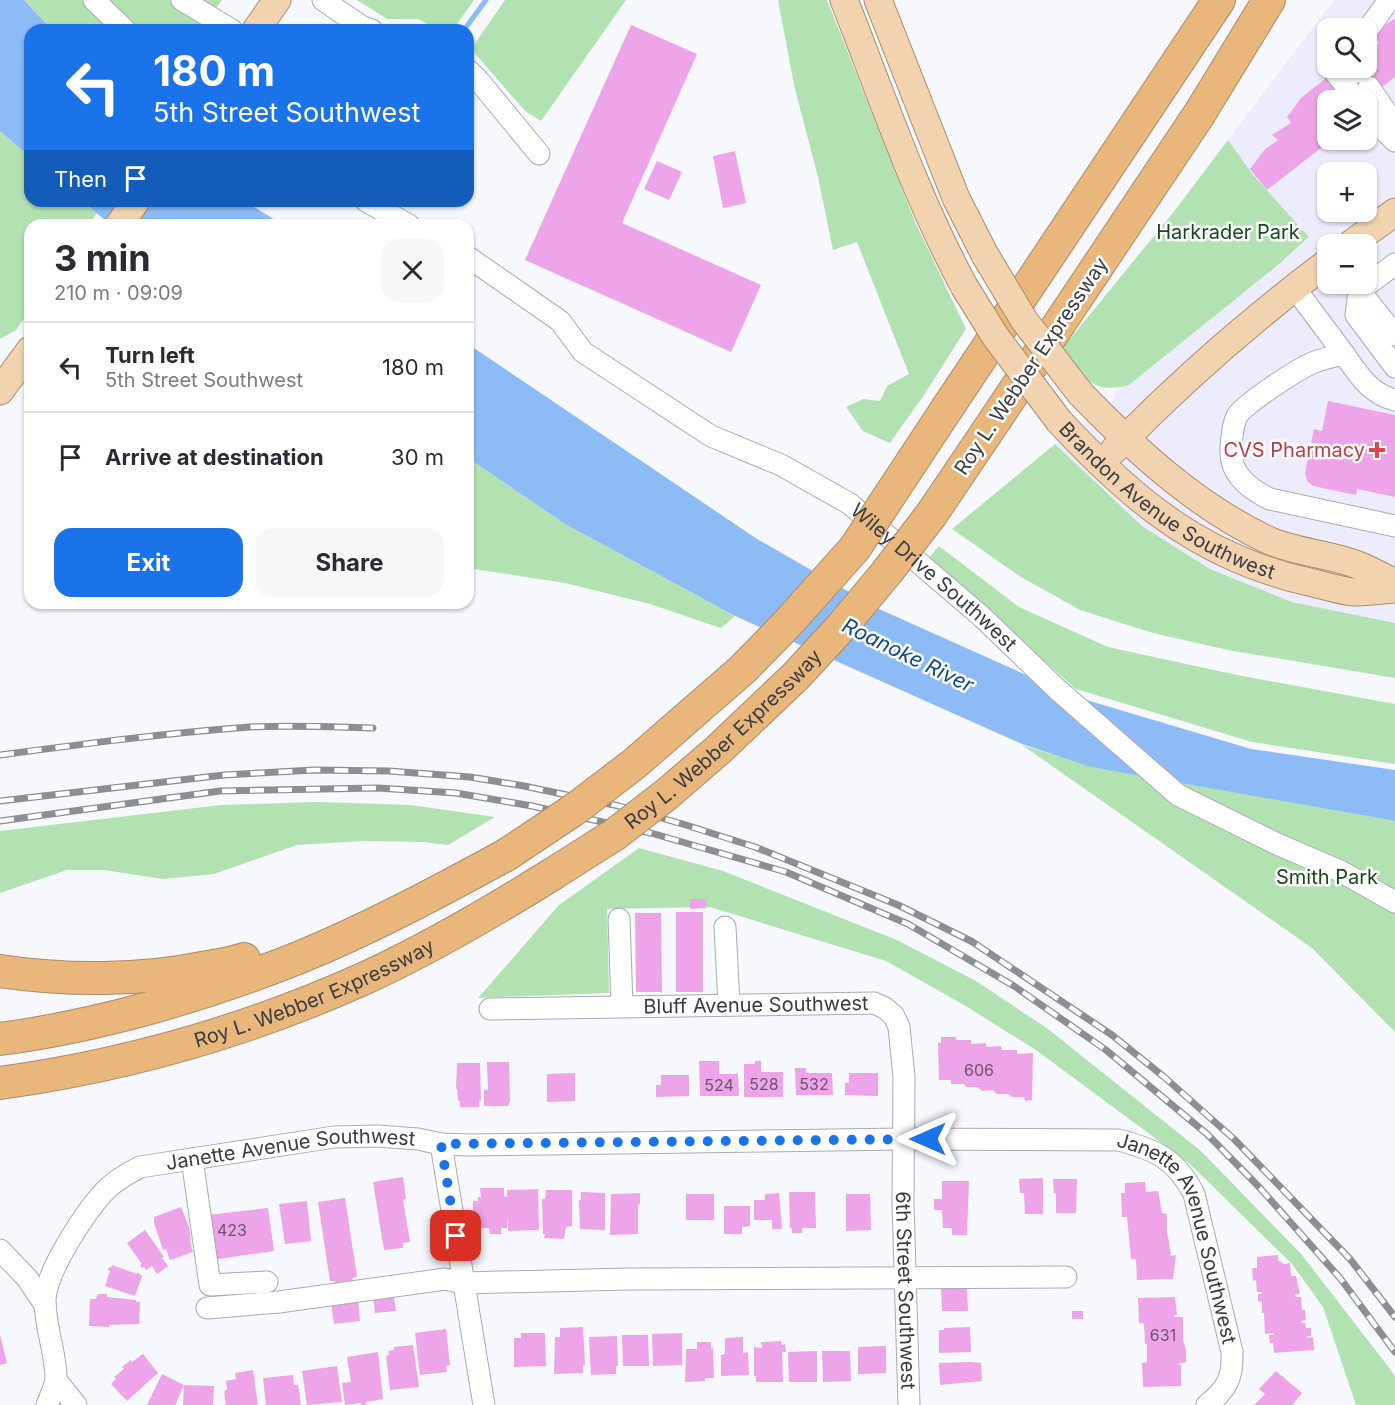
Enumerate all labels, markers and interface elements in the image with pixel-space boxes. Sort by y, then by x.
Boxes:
map controls [1317,18,1377,294]
button: search [1317,18,1377,78]
text: 180 m [153,45,275,96]
icon: left [54,48,132,126]
button: layers [1317,90,1377,150]
text: 5th Street Southwest [153,96,420,129]
icon: arrive [119,162,152,195]
button: + [1317,162,1377,222]
text: Then [54,166,107,192]
park label: Harkrader Park [1156,220,1300,244]
button: − [1317,234,1377,294]
text: 3 min [54,236,151,280]
button: close [381,239,444,302]
street label: Roy L. Webber Expressway [949,253,1113,479]
text: 210 m · 09:09 [54,281,183,305]
text: Turn left [105,342,195,368]
icon: left [54,351,87,384]
text: 180 m [382,354,444,380]
text: 5th Street Southwest [105,368,303,392]
street label: Brandon Avenue Southwest [1054,417,1278,584]
place label: CVS Pharmacy [1223,438,1365,462]
icon: arrive [54,441,87,474]
marker: CVS Pharmacy [1370,443,1384,457]
text: Arrive at destination [105,444,324,470]
text: 30 m [391,444,444,470]
street label: Wiley Drive Southwest [846,498,1022,656]
button: Exit [54,528,243,597]
button: Share [255,528,444,597]
water label: Roanoke River [838,612,979,698]
street label: Roy L. Webber Expressway [620,644,827,834]
park label: Smith Park [1276,865,1378,889]
street label: Roy L. Webber Expressway [191,934,438,1053]
street label: Bluff Avenue Southwest [643,991,869,1019]
house number: 606 [964,1060,994,1080]
house number: 528 [749,1074,779,1094]
house number: 532 [799,1074,829,1094]
house number: 524 [704,1075,734,1095]
position arrow [896,1107,960,1171]
street label: Janette Avenue Southwest [164,1124,417,1175]
street label: Janette Avenue Southwest [1114,1128,1242,1347]
street label: 6th Street Southwest [891,1191,921,1390]
pin [430,1210,481,1261]
icon: arrive [439,1219,472,1252]
house number: 423 [217,1220,247,1240]
house number: 631 [1150,1325,1176,1345]

